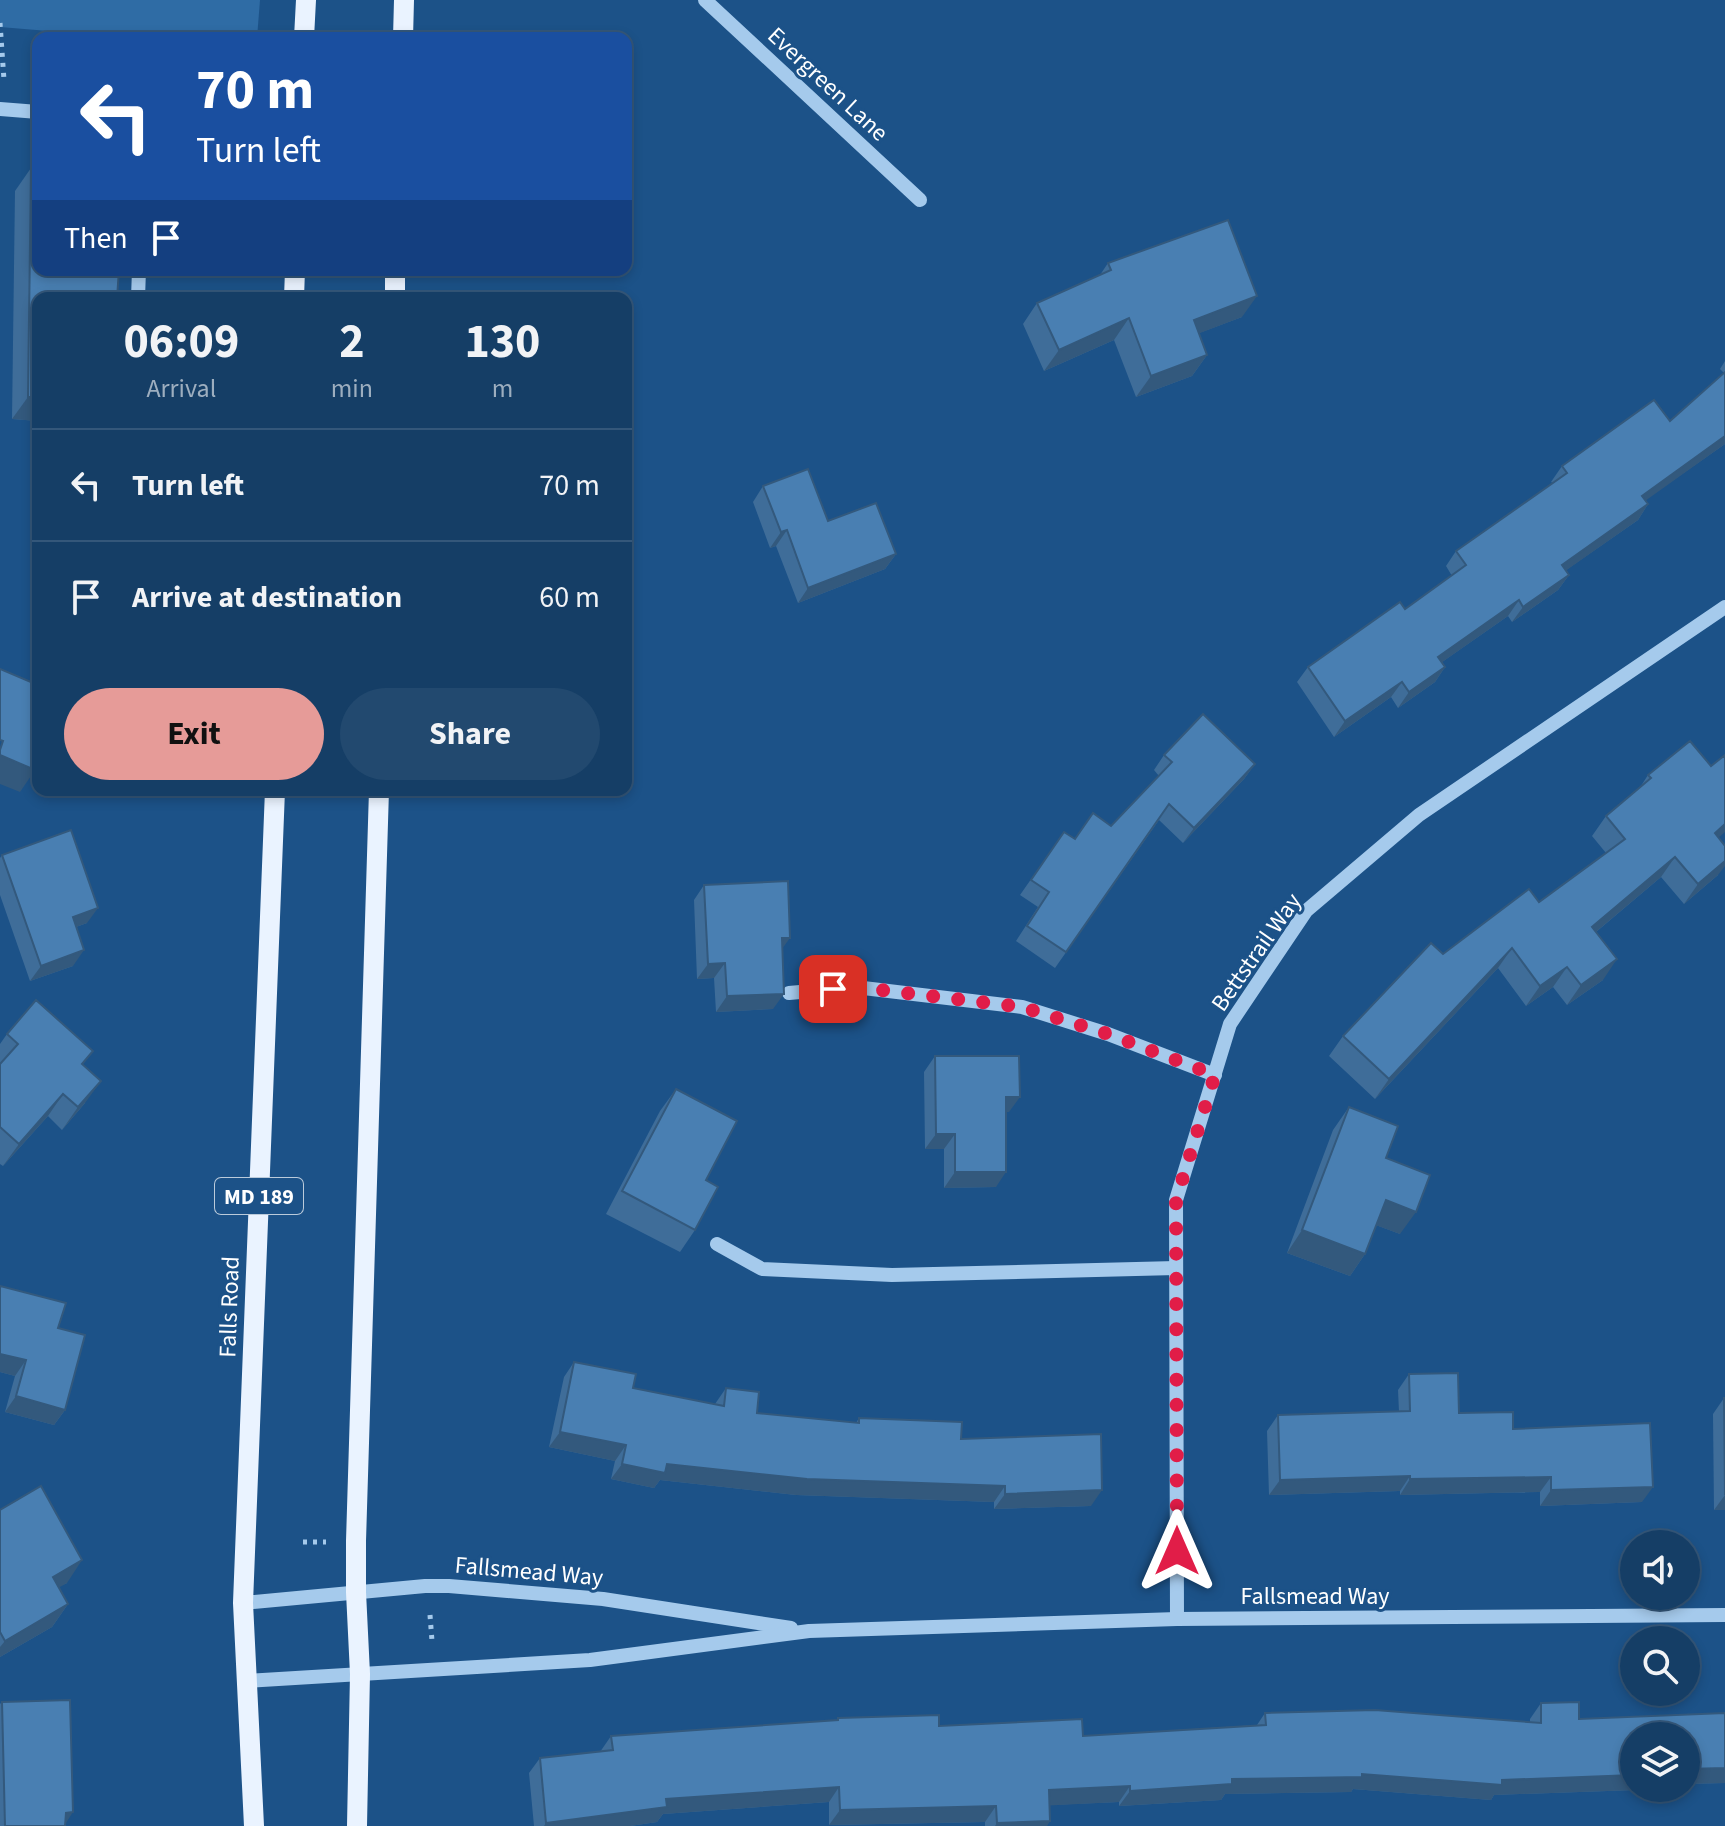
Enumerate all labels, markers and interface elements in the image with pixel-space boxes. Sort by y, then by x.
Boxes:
street label: Evergreen Lane [759,19,896,150]
text: 70 m [196,51,314,130]
icon: left [64,64,168,168]
text: Turn left [196,125,321,176]
icon: arrive [144,216,188,260]
text: Then [64,217,128,260]
text: 06:09 [123,308,239,376]
text: 2 [339,308,365,376]
text: 130 [464,308,540,376]
text: Arrival [146,370,216,407]
text: min [331,370,373,407]
text: m [492,370,513,407]
icon: left [64,463,108,507]
text: Turn left [132,464,244,507]
text: 70 m [539,464,600,507]
icon: arrive [64,575,108,619]
text: Arrive at destination [132,576,402,619]
text: 60 m [539,576,600,619]
button: Exit [64,688,324,780]
button: Share [340,688,600,780]
street label: Bettstrail Way [1203,886,1310,1019]
pin [799,955,867,1023]
icon: arrive [811,967,855,1011]
road number: MD 189 [215,1178,303,1214]
street label: Falls Road [210,1256,249,1358]
position arrow [1135,1509,1219,1593]
map controls [1620,1530,1700,1802]
button: sound [1620,1530,1700,1610]
street label: Fallsmead Way [453,1548,605,1595]
street label: Fallsmead Way [1241,1579,1389,1614]
button: search [1620,1626,1700,1706]
button: layers [1620,1722,1700,1802]

